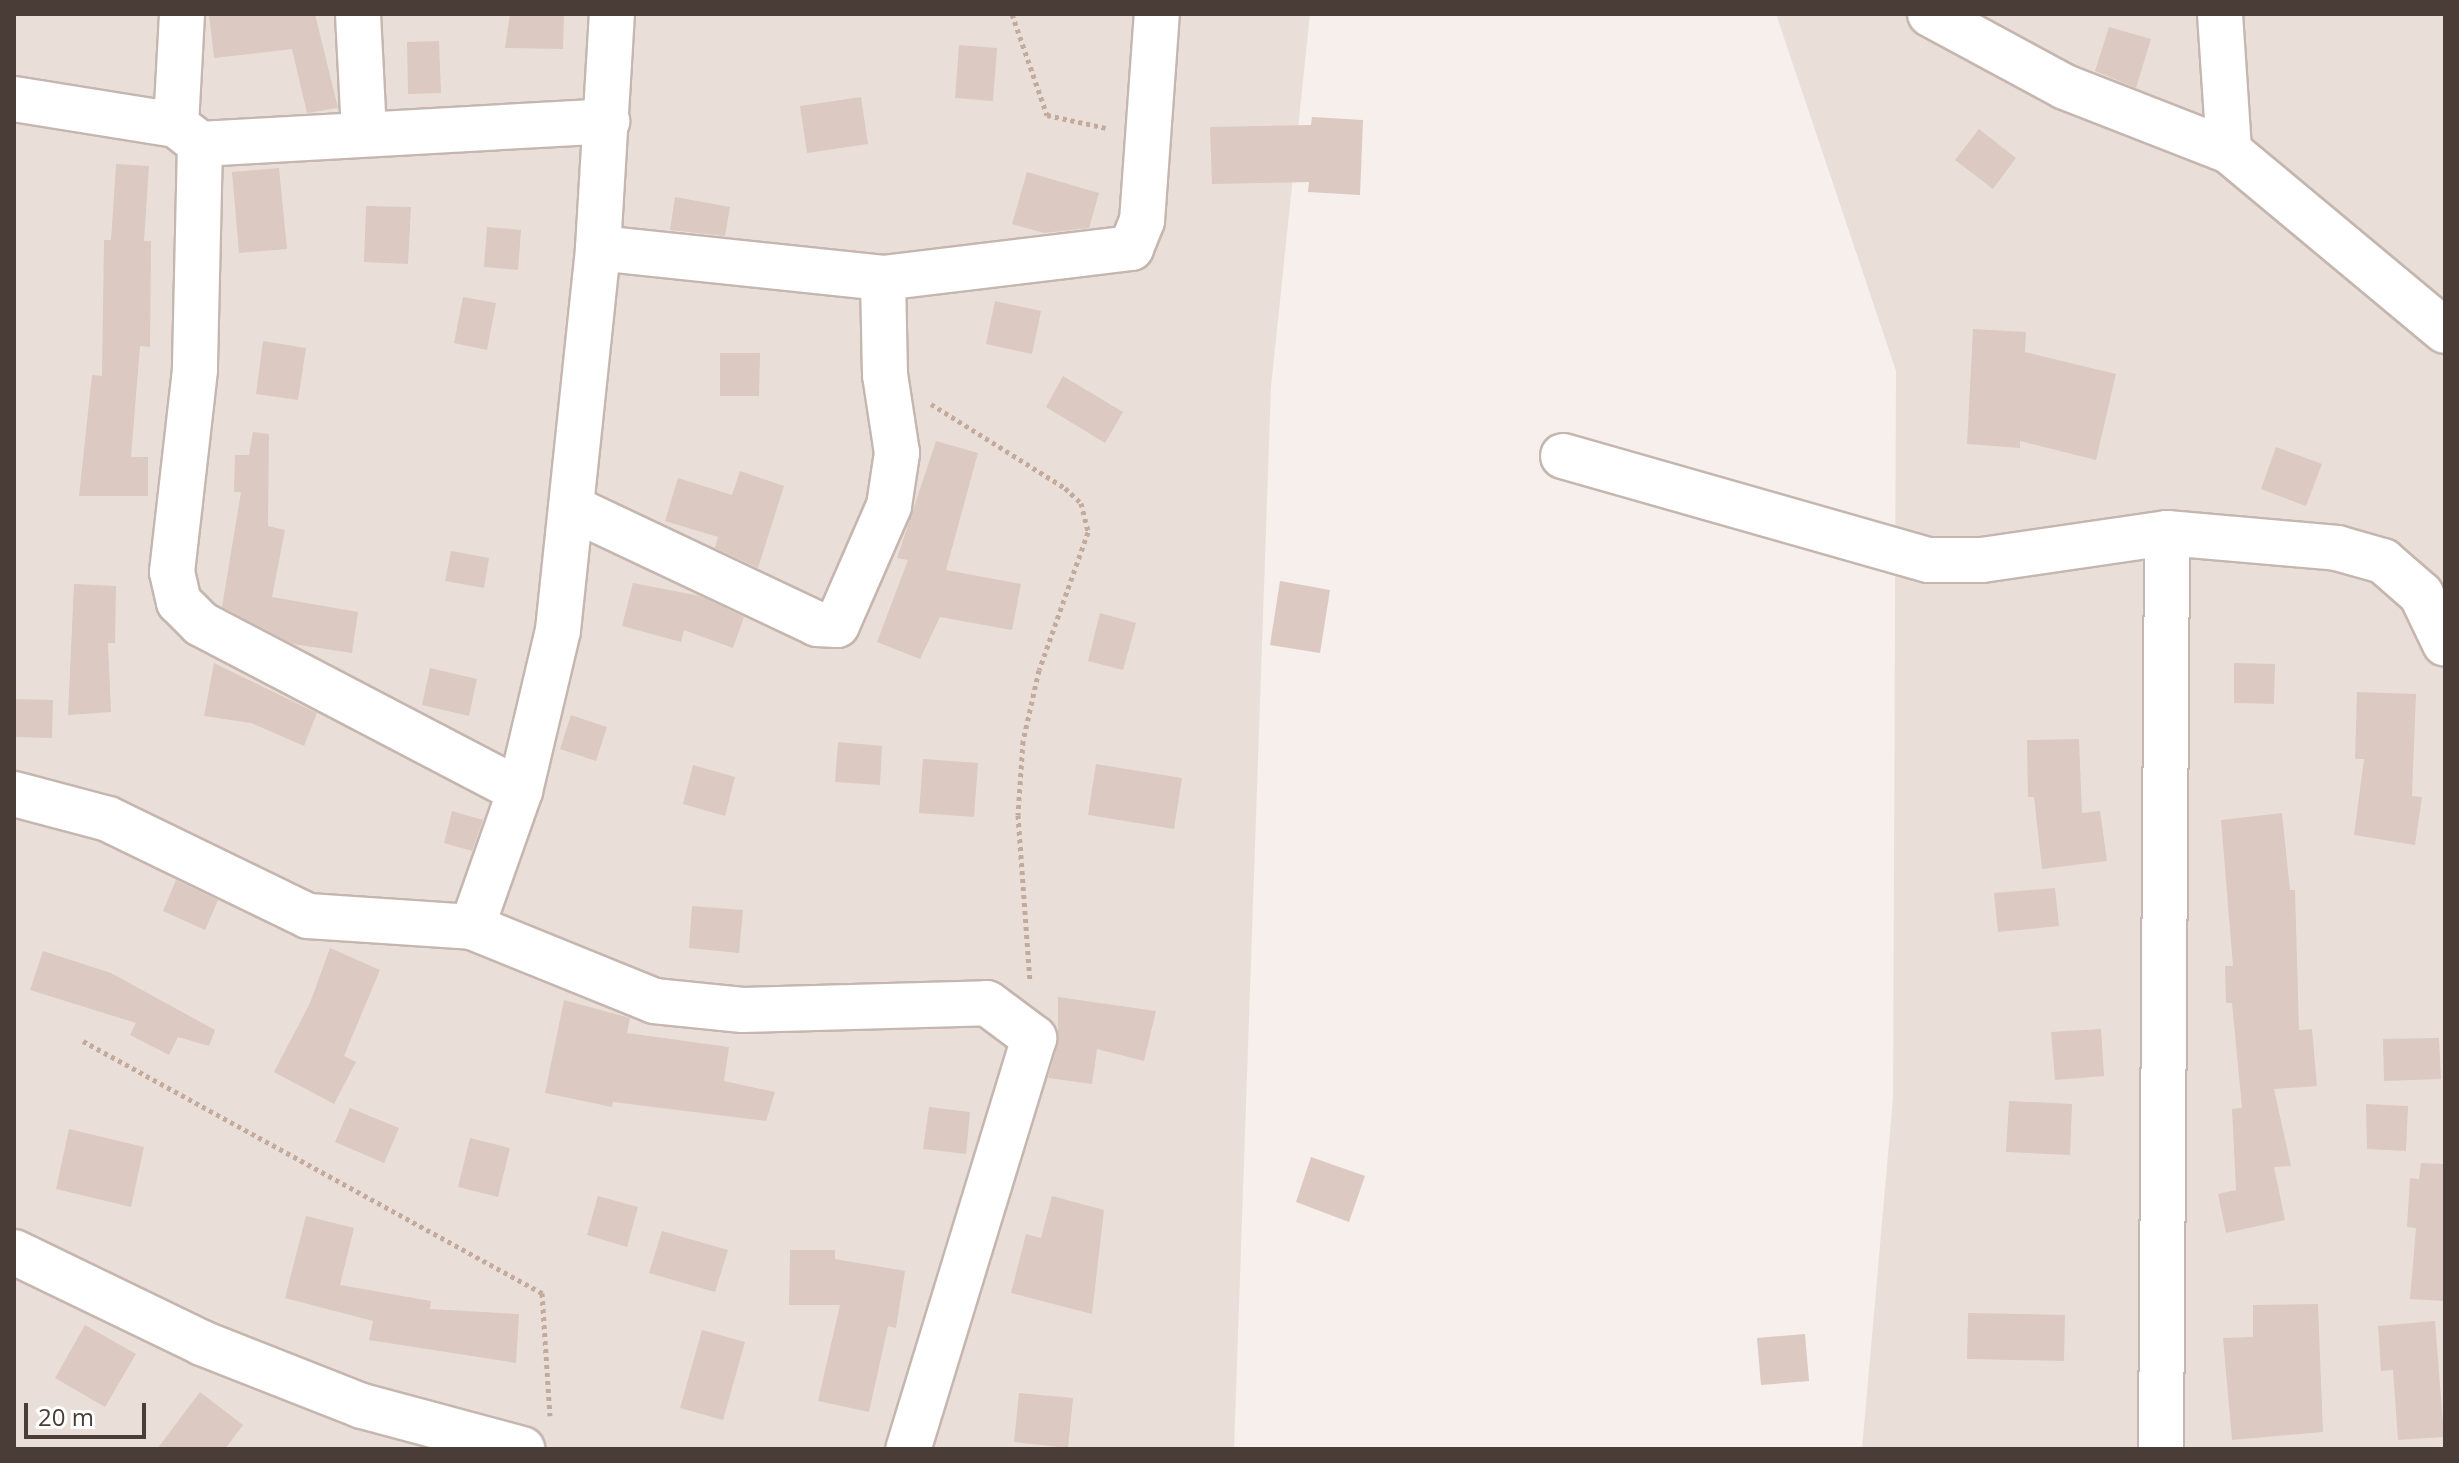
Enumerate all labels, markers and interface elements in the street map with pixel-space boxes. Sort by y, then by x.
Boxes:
scale bar [28,1387,150,1437]
text: 20 m [38,1400,94,1433]

